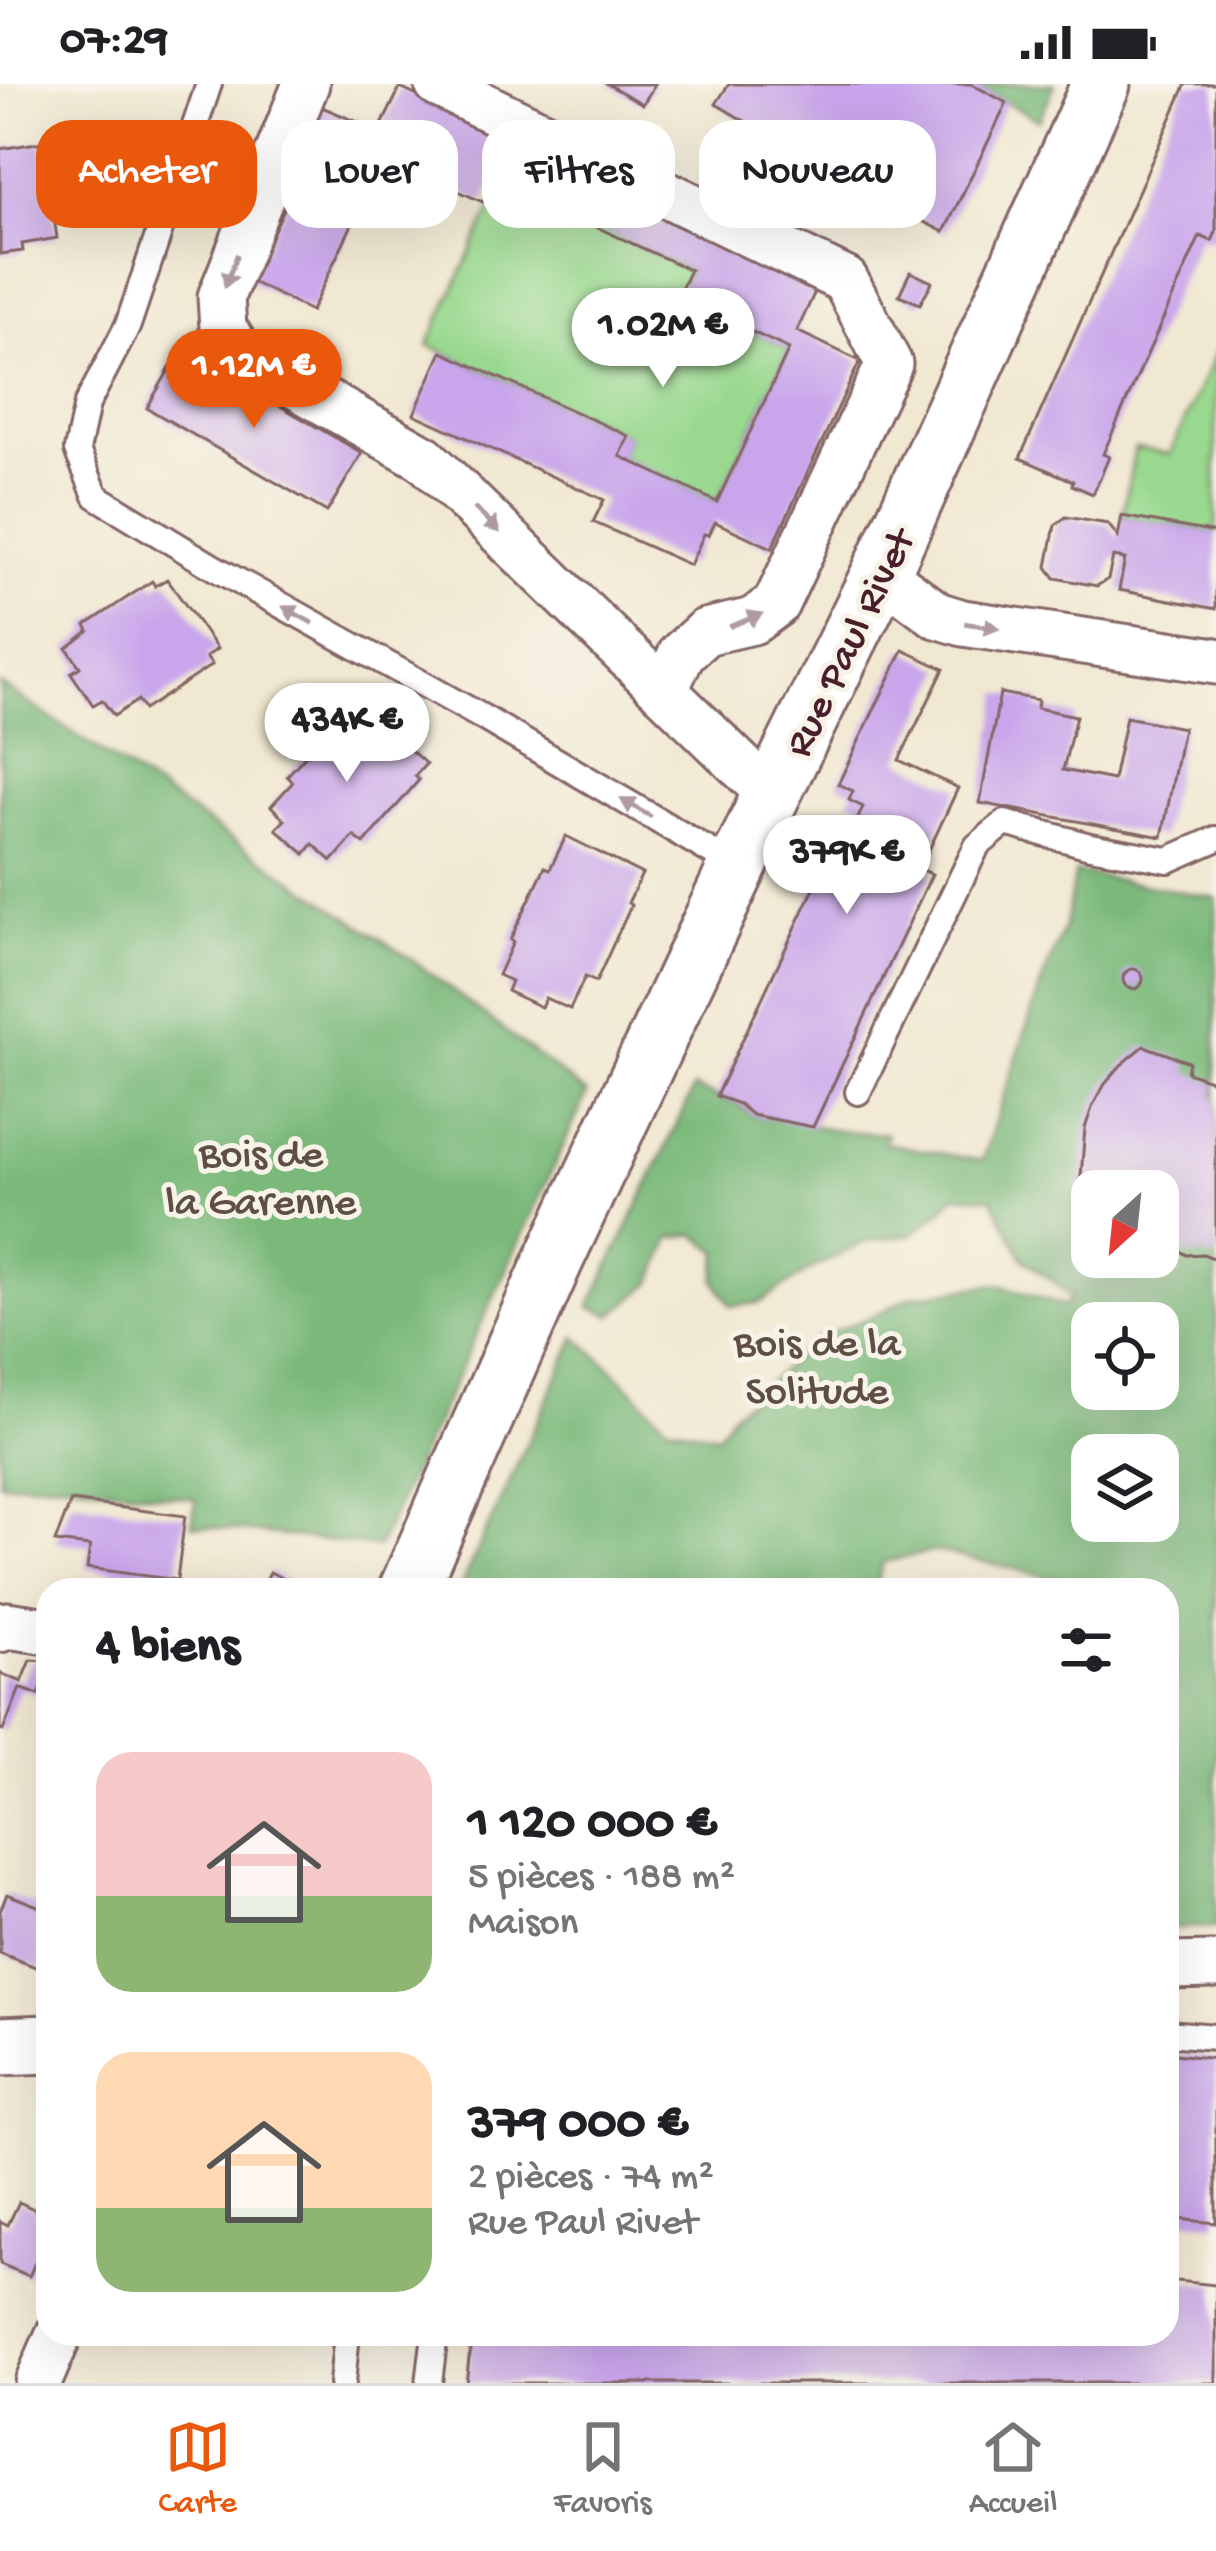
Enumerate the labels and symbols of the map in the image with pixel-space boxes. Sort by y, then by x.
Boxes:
one-way arrow [221,253,240,289]
pin: 1.02M € [552,288,774,390]
pin: 1.12M € [143,329,365,431]
one-way arrow [472,505,501,533]
street label: Rue Paul Rivet [777,519,931,766]
one-way arrow [281,605,314,626]
one-way arrow [728,609,764,628]
one-way arrow [964,617,1002,636]
pin: 434K € [249,683,445,785]
one-way arrow [620,798,653,819]
pin: 379K € [749,815,945,917]
park label: Bois de la Garenne [166,1133,358,1230]
north arrow [1071,1170,1179,1278]
park label: Bois de la Solitude [733,1322,902,1419]

